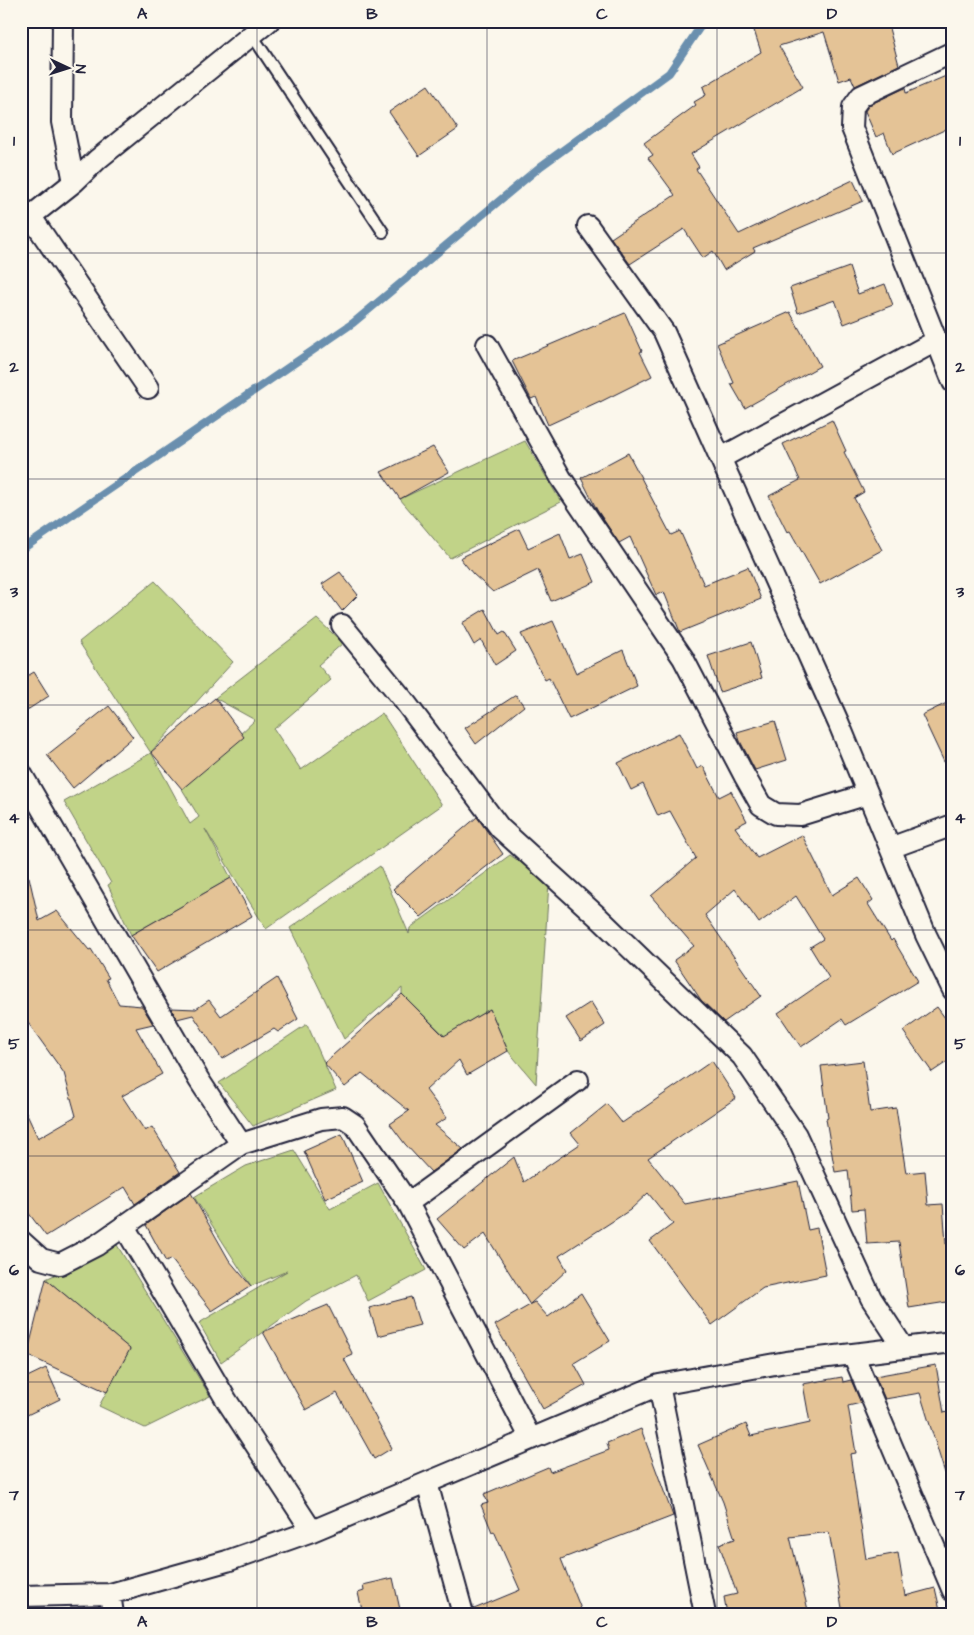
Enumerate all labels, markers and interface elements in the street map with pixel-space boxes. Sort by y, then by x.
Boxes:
text: A [137,3,148,25]
text: B [366,3,378,25]
text: C [596,3,608,25]
text: D [827,3,838,25]
north arrow [42,42,92,92]
text: N [70,64,90,74]
text: 1 [13,130,16,152]
text: 1 [959,130,962,152]
text: 2 [8,356,19,378]
text: 2 [954,356,965,378]
text: 3 [9,581,19,603]
text: 3 [955,581,965,603]
text: 4 [9,807,20,829]
text: 4 [955,807,966,829]
text: 5 [8,1033,20,1055]
text: 5 [954,1033,966,1055]
text: 6 [9,1259,19,1281]
text: 6 [955,1259,965,1281]
text: 7 [8,1484,19,1506]
text: 7 [954,1484,965,1506]
text: A [137,1611,148,1633]
text: B [366,1611,378,1633]
text: C [596,1611,608,1633]
text: D [827,1611,838,1633]

